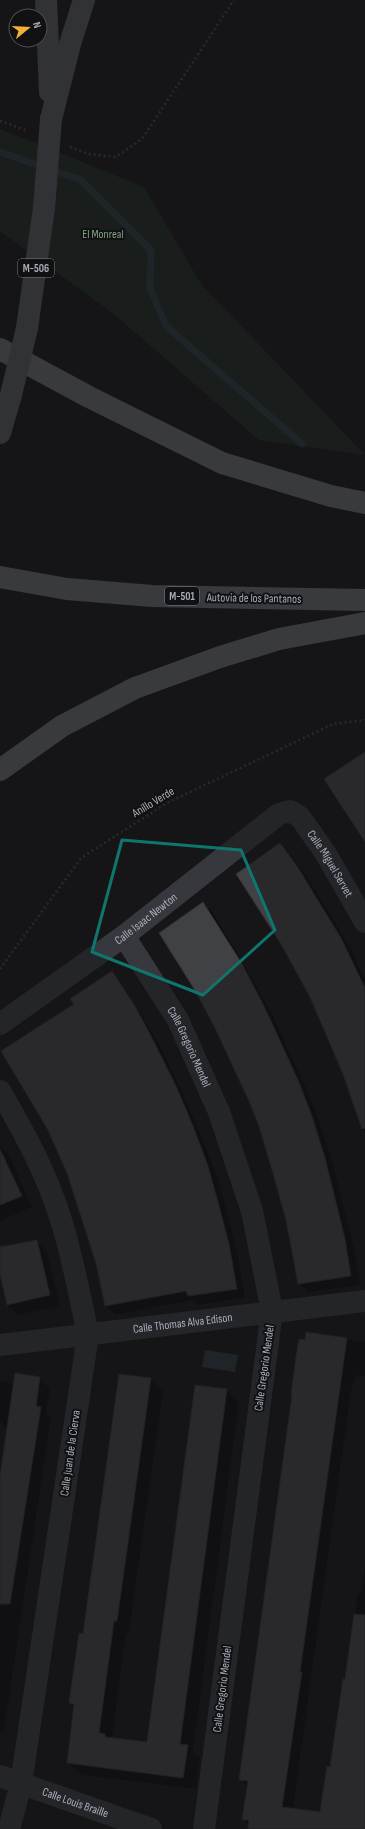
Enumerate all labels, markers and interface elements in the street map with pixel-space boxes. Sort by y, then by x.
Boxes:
north arrow [8,8,48,48]
text: N [30,20,44,30]
park label: El Monreal [82,227,124,242]
road number: M-506 [18,259,54,277]
road number: M-501 [165,587,199,605]
street label: Autovía de los Pantanos [206,590,301,607]
street label: Anillo Verde [128,784,177,821]
street label: Calle Miguel Servet [304,827,356,900]
street label: Calle Isaac Newton [112,890,181,948]
street label: Calle Gregorio Mendel [163,1004,214,1090]
street label: Calle Thomas Alva Edison [132,1310,233,1337]
street label: Calle Gregorio Mendel [251,1324,278,1412]
street label: Calle Juan de la Cierva [57,1409,84,1497]
street label: Calle Gregorio Mendel [210,1645,235,1733]
street label: Calle Louis Braille [40,1784,111,1822]

